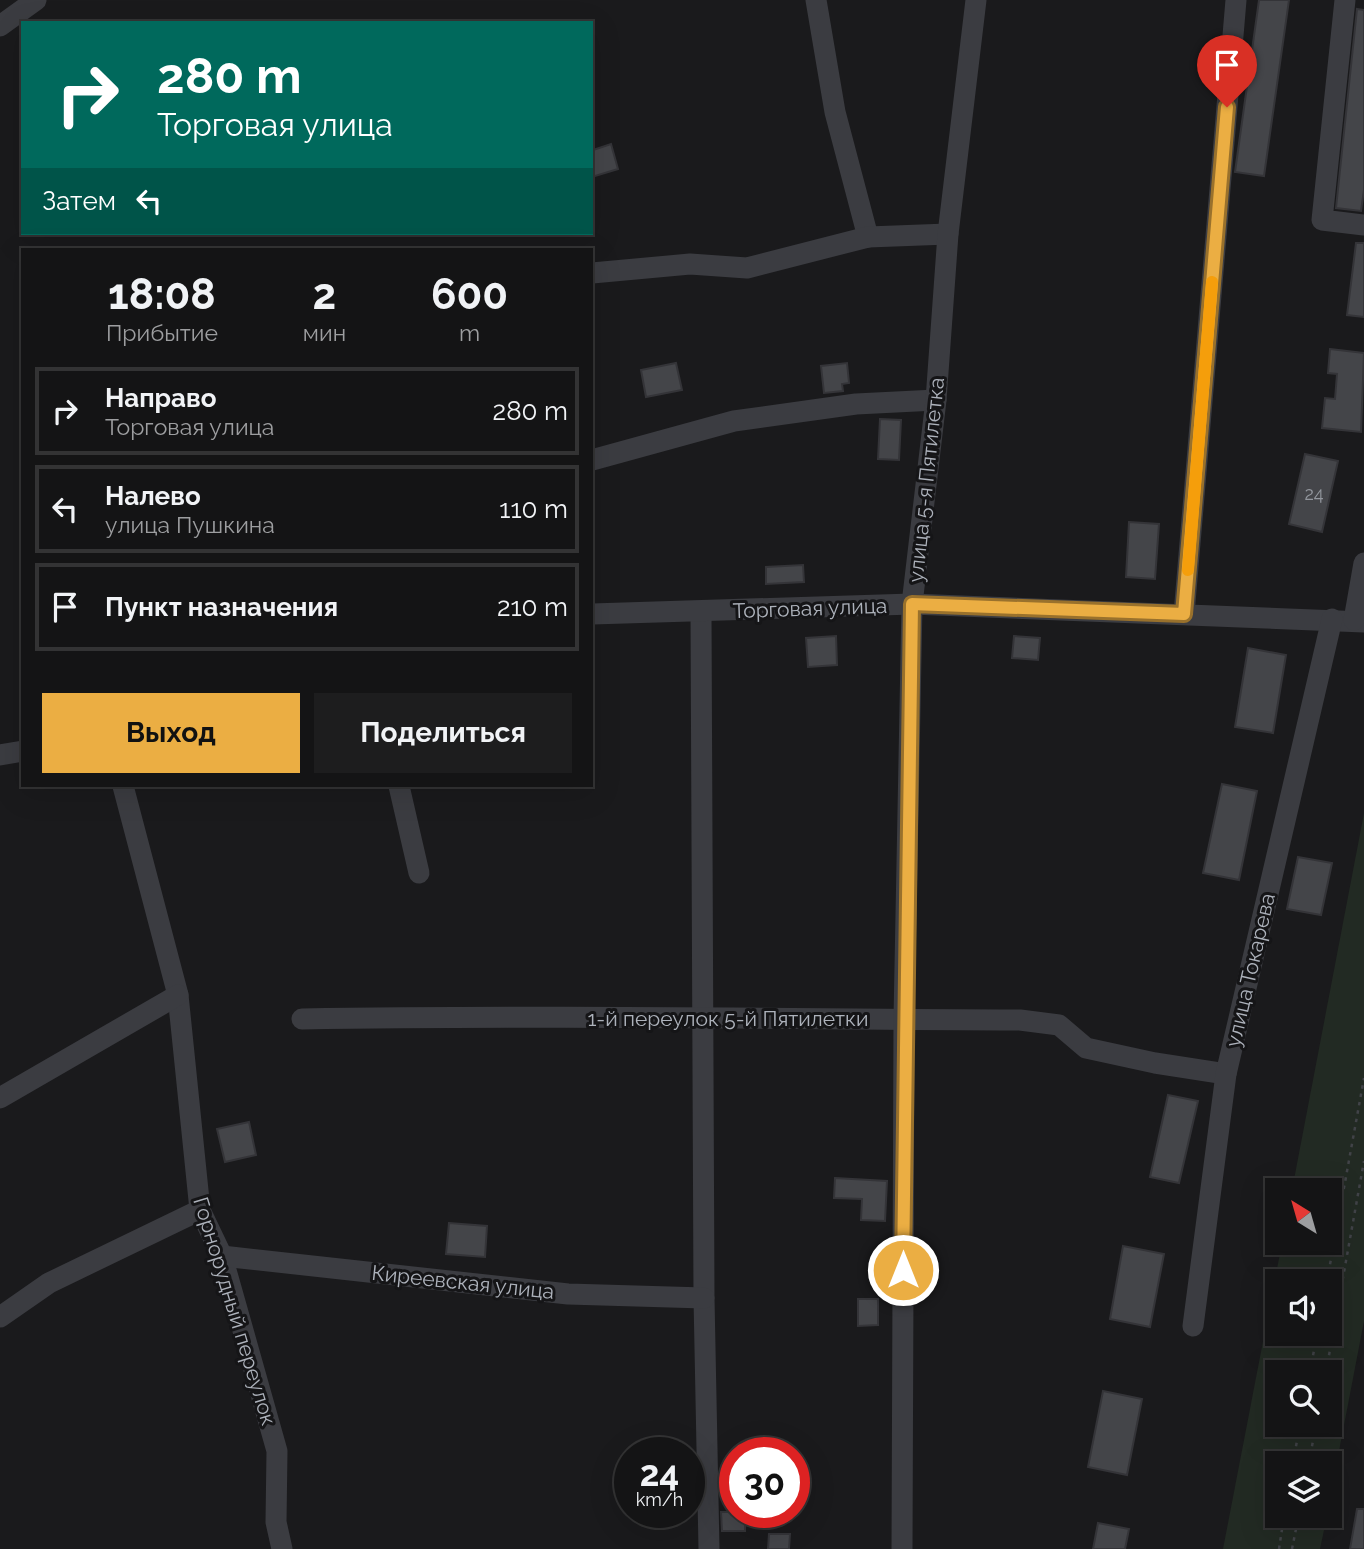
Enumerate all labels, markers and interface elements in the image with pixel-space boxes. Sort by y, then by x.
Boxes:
pin [1197,35,1257,107]
icon: arrive [1208,46,1246,84]
text: 280 m [157,47,302,104]
icon: right [42,49,133,140]
text: Торговая улица [157,106,393,143]
icon: left [130,182,168,220]
text: Затем [42,186,116,216]
text: 18:08 [108,270,216,319]
text: 2 [313,270,336,319]
text: 600 [431,270,508,319]
text: Прибытие [106,319,218,346]
text: мин [303,319,346,346]
text: m [459,319,480,346]
street label: улица 5-я Пятилетка [903,376,949,584]
text: Направо [105,383,216,413]
icon: right [46,392,84,430]
text: 280 m [493,396,568,426]
text: Торговая улица [105,413,274,440]
text: Налево [105,481,201,511]
house number: 24 [1304,483,1324,504]
icon: left [46,490,84,528]
text: 110 m [499,494,568,524]
text: улица Пушкина [105,511,275,538]
icon: arrive [46,588,84,626]
text: Пункт назначения [105,592,338,622]
text: 210 m [497,592,568,622]
street label: Торговая улица [732,593,888,623]
button: Выход [42,693,300,773]
button: Поделиться [314,693,572,773]
street label: улица Токарева [1220,891,1280,1049]
street label: 1-й переулок 5-й Пятилетки [588,1006,868,1031]
north arrow [1265,1178,1342,1255]
map controls [1265,1178,1342,1528]
street label: Горнорудный переулок [188,1194,282,1428]
position arrow [866,1233,940,1307]
street label: Киреевская улица [370,1260,556,1304]
button: sound [1265,1269,1342,1346]
button: search [1265,1360,1342,1437]
speed limit sign: 30 [719,1437,810,1528]
button: layers [1265,1451,1342,1528]
text: 24 [640,1453,679,1494]
text: km/h [636,1489,683,1510]

